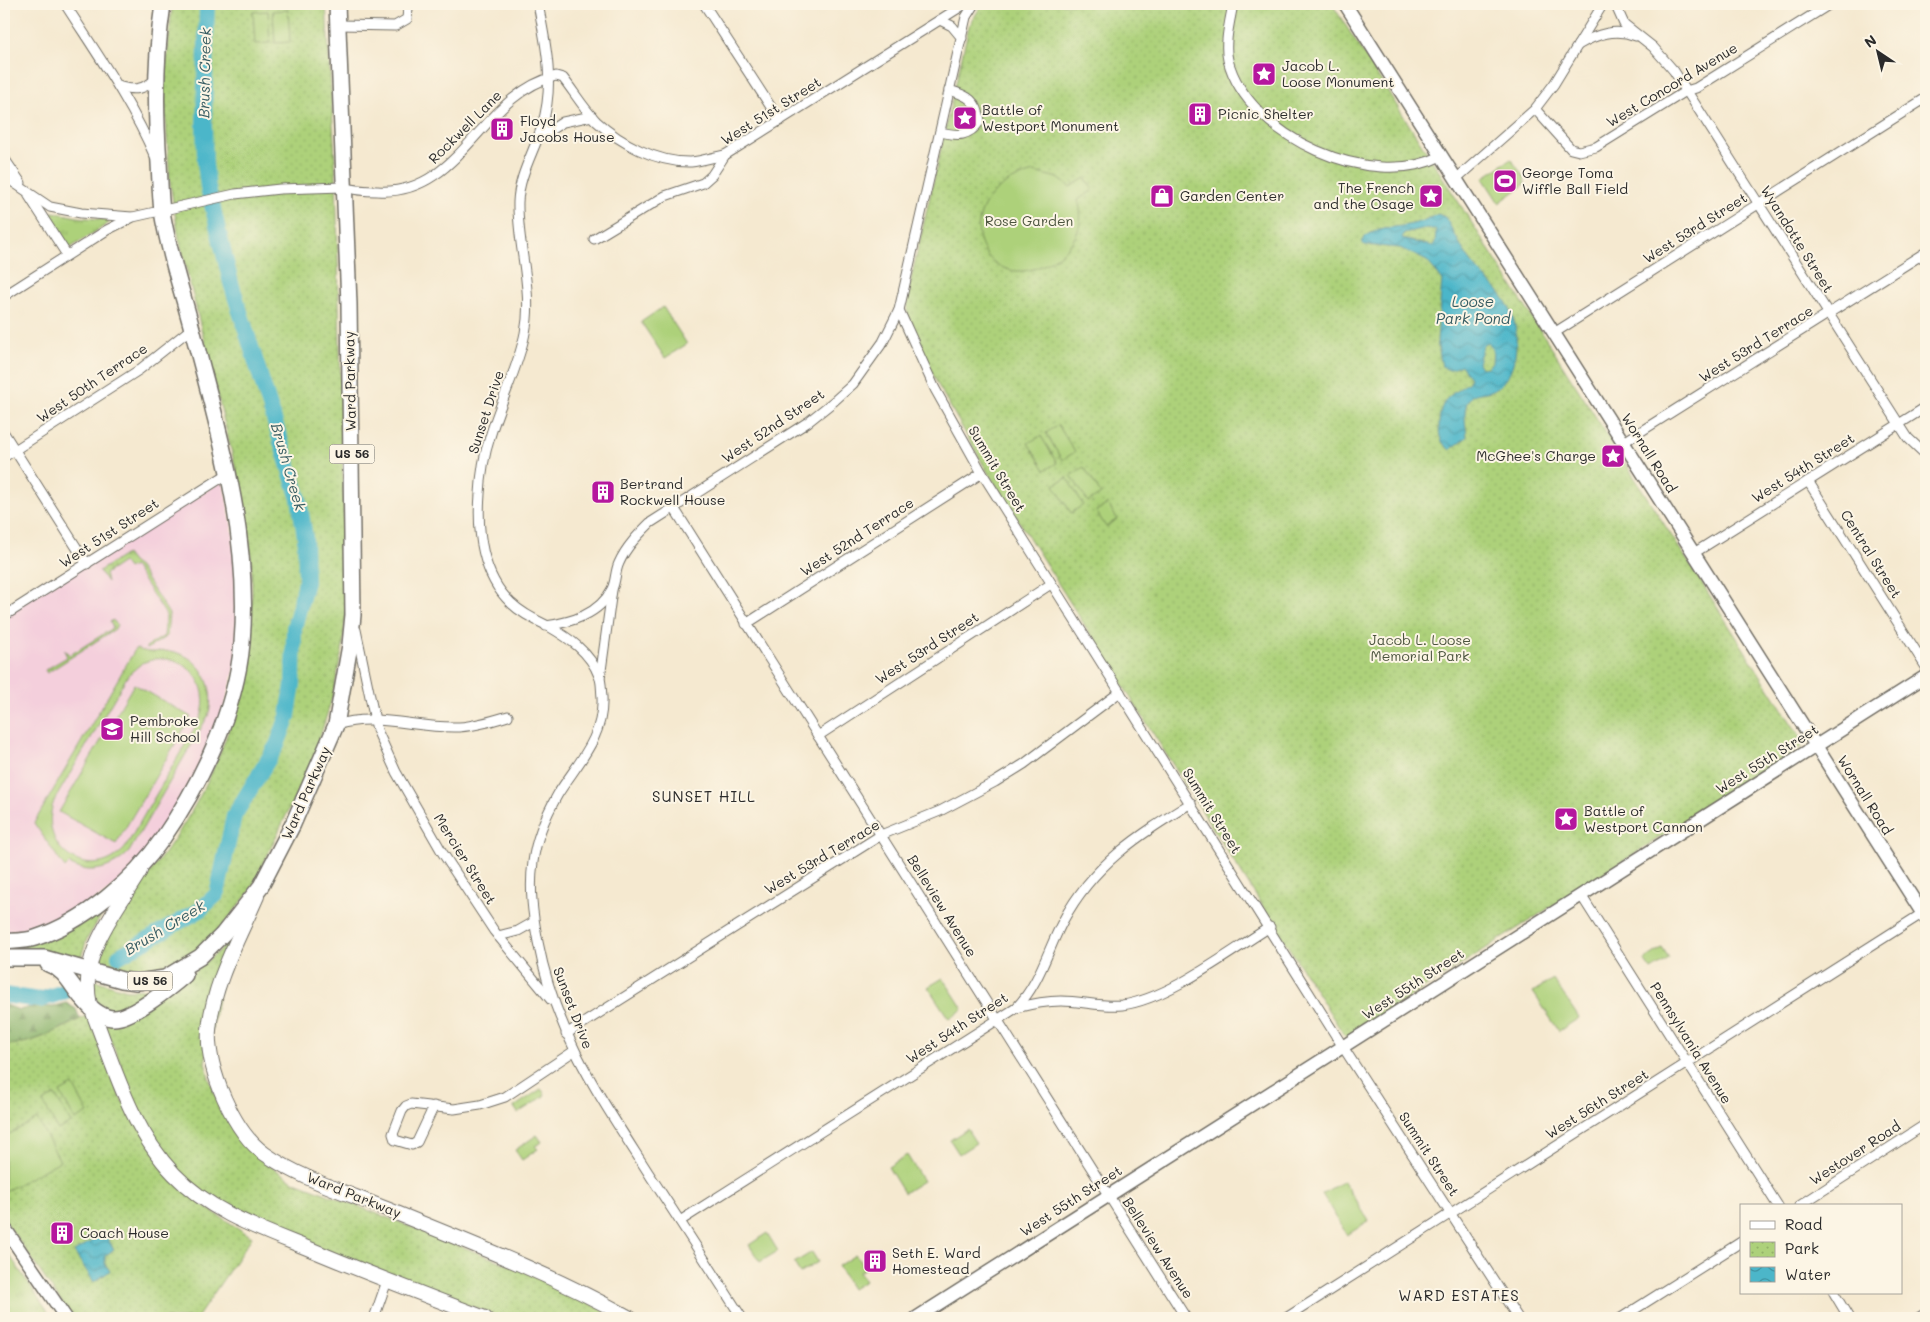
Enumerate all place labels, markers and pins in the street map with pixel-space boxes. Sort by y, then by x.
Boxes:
place label: Jacob L. Loose Monument [1282,56,1395,91]
place icon: Jacob L. Loose Monument [1251,61,1277,87]
place label: Battle of Westport Monument [982,100,1119,135]
building icon: Picnic Shelter [1187,101,1213,127]
place label: Picnic Shelter [1218,104,1314,123]
place icon: Battle of Westport Monument [952,105,978,131]
place label: Floyd Jacobs House [520,111,615,146]
building icon: Floyd Jacobs House [489,116,515,142]
place label: George Toma Wiffle Ball Field [1522,163,1628,198]
sports icon: George Toma Wiffle Ball Field [1492,168,1518,194]
place label: The French and the Osage [1314,178,1414,213]
shop icon: Garden Center [1149,183,1175,209]
place icon: The French and the Osage [1418,183,1444,209]
place label: Garden Center [1180,186,1284,205]
place icon: McGhee's Charge [1600,443,1626,469]
place label: McGhee's Charge [1476,446,1596,465]
place label: Bertrand Rockwell House [620,474,725,509]
building icon: Bertrand Rockwell House [590,479,616,505]
place label: Pembroke Hill School [130,711,200,746]
school or university icon: Pembroke Hill School [99,716,125,742]
place label: Battle of Westport Cannon [1584,801,1703,836]
place icon: Battle of Westport Cannon [1553,806,1579,832]
building icon: Coach House [49,1220,75,1246]
place label: Coach House [80,1223,169,1242]
place label: Seth E. Ward Homestead [892,1243,981,1278]
building icon: Seth E. Ward Homestead [862,1248,888,1274]

